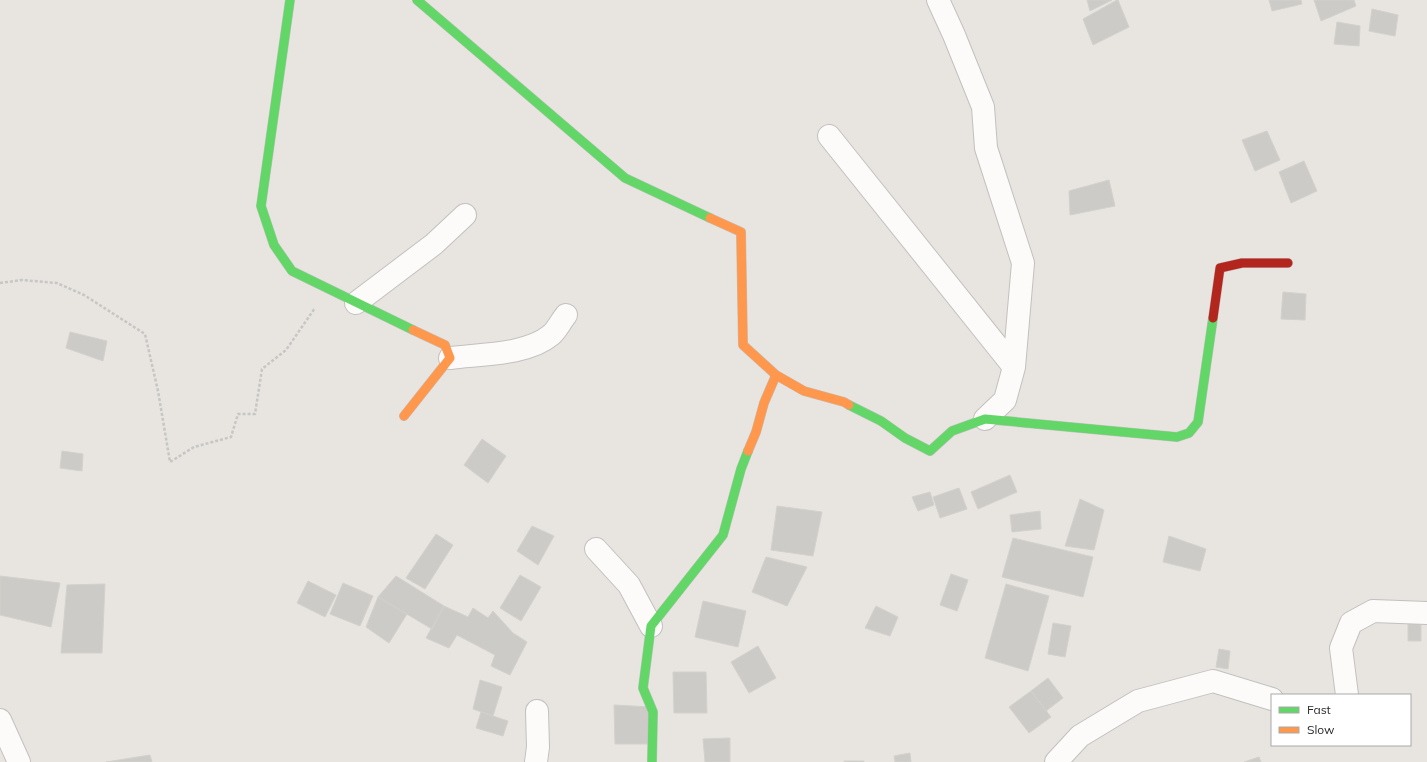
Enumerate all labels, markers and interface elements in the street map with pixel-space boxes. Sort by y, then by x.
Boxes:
legend [1271,694,1411,746]
text: Fast [1307,702,1331,717]
text: Slow [1307,722,1335,737]

